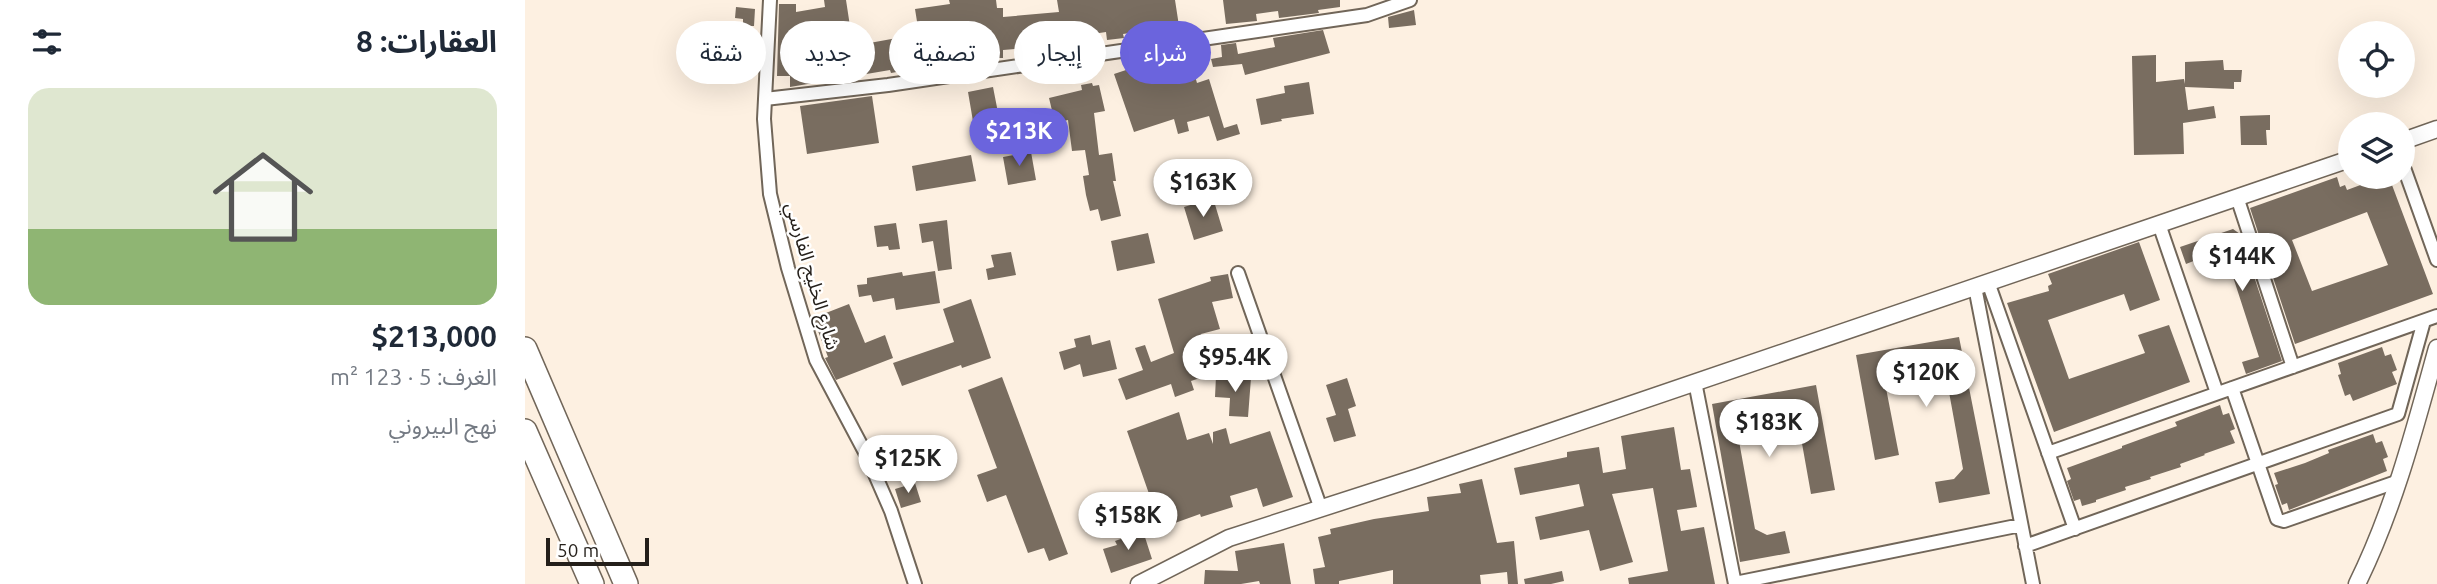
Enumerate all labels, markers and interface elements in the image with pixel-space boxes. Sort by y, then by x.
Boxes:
chip: شقة [676,21,766,84]
chip: جديد [780,21,875,84]
chip: تصفية [889,21,1000,84]
chip: إيجار [1014,21,1106,84]
chip: شراء [1120,21,1211,84]
map controls [2338,21,2415,189]
button: locate [2338,21,2415,98]
icon: filters [28,23,66,61]
text: العقارات: 8 [356,24,497,58]
pin: $213K [970,108,1068,168]
button: layers [2338,112,2415,189]
text: $213K [985,118,1053,143]
icon: home [200,134,326,260]
pin: $163K [1154,160,1252,219]
text: $163K [1169,169,1237,194]
street label: شارع الخليج الفارسي [777,200,845,353]
pin: $144K [2193,233,2291,293]
text: $144K [2208,243,2276,268]
text: $213,000 [371,319,497,353]
pin: $95.4K [1178,334,1292,394]
text: $95.4K [1199,344,1271,369]
pin: $120K [1877,350,1975,409]
text: $120K [1892,359,1960,384]
text: الغرف: 5 · 123 m² [330,364,497,389]
pin: $183K [1720,400,1818,459]
text: $183K [1735,409,1803,434]
text: نهج البيروني [389,413,497,438]
pin: $125K [859,435,957,495]
text: $125K [874,445,942,470]
pin: $158K [1079,492,1177,552]
text: $158K [1094,502,1162,527]
scale bar [546,535,649,567]
text: 50 m [557,539,599,561]

